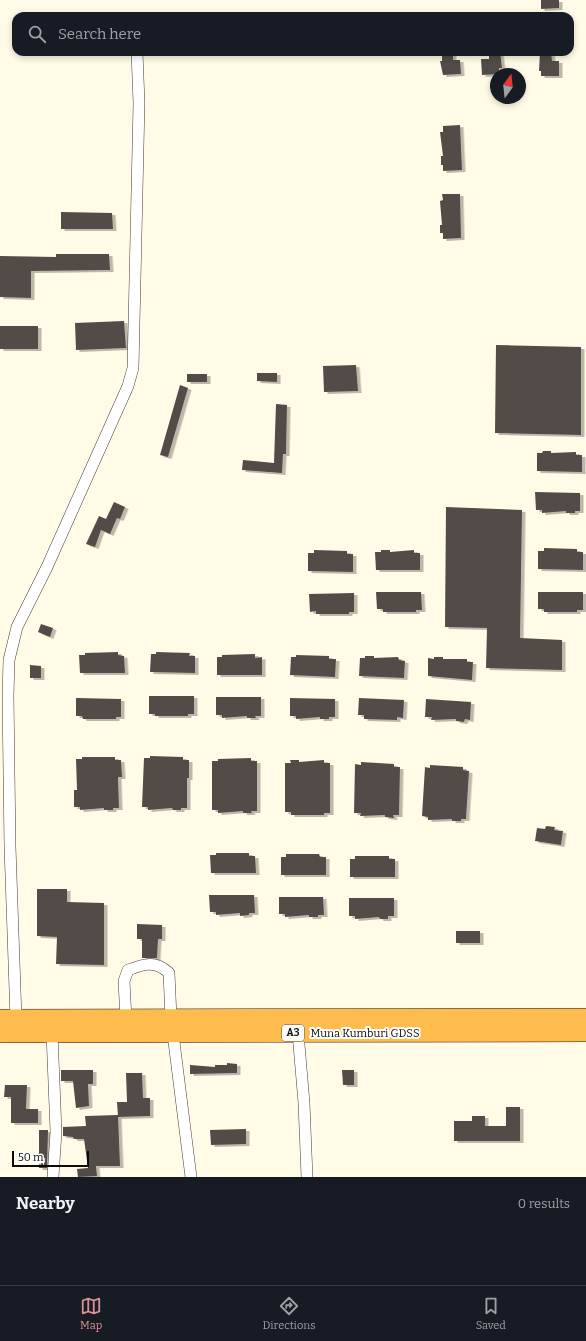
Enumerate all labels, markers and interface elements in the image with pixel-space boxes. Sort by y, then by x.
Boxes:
search box [12,12,574,56]
icon: search [26,23,48,45]
text: Search here [58,25,141,43]
north arrow [490,68,526,104]
road number: A3 [282,1025,304,1041]
street label: Muna Kumburi GDSS [310,1027,420,1040]
scale bar [12,1149,89,1168]
text: 50 m [18,1151,44,1164]
text: Nearby [16,1193,75,1214]
text: 0 results [518,1196,570,1211]
tab: Map [80,1295,102,1332]
tab: Directions [263,1295,315,1332]
tab: Saved [476,1295,506,1332]

